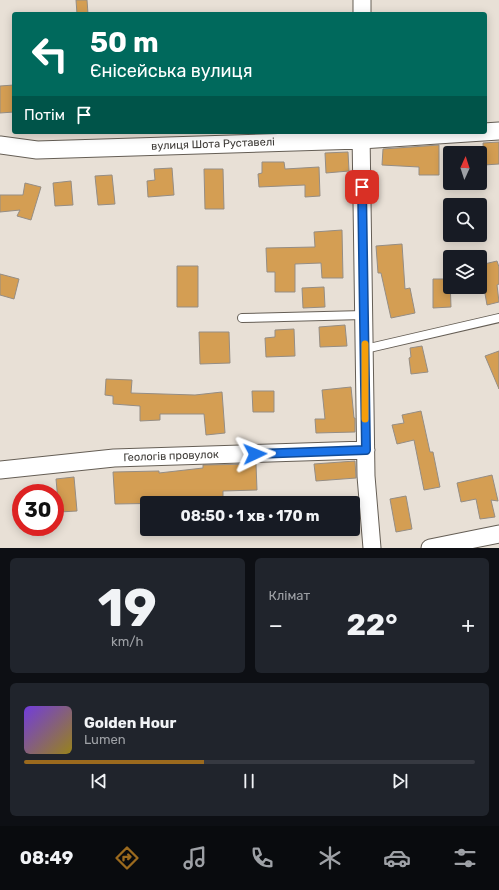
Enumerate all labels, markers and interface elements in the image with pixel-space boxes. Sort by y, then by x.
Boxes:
text: 50 m [90,26,159,59]
icon: left [24,28,76,80]
text: Єнісейська вулиця [90,60,253,82]
icon: arrive [73,104,95,126]
text: Потім [24,106,65,124]
street label: вулиця Шота Руставелі [151,135,275,153]
north arrow [443,146,487,190]
map controls [443,146,487,294]
pin [345,170,379,204]
icon: arrive [351,176,373,198]
button: search [443,198,487,242]
button: layers [443,250,487,294]
position arrow [234,433,276,475]
street label: Геологів провулок [123,448,219,464]
speed limit sign: 30 [12,484,64,536]
text: 08:50 · 1 хв · 170 m [180,507,320,525]
text: 19 [98,577,157,639]
text: Клімат [269,588,310,603]
text: 22° [346,607,398,643]
text: − [269,612,283,639]
text: + [461,612,475,639]
text: km/h [111,634,143,649]
text: Golden Hour [84,714,176,732]
text: Lumen [84,732,126,747]
icon: previous [88,770,110,792]
icon: pause [238,770,260,792]
icon: next [389,770,411,792]
icon: directions [113,844,141,872]
icon: music [181,844,209,872]
icon: phone [248,844,276,872]
icon: climate [316,844,344,872]
icon: car [383,844,411,872]
icon: filters [451,844,479,872]
text: 08:49 [20,847,73,869]

